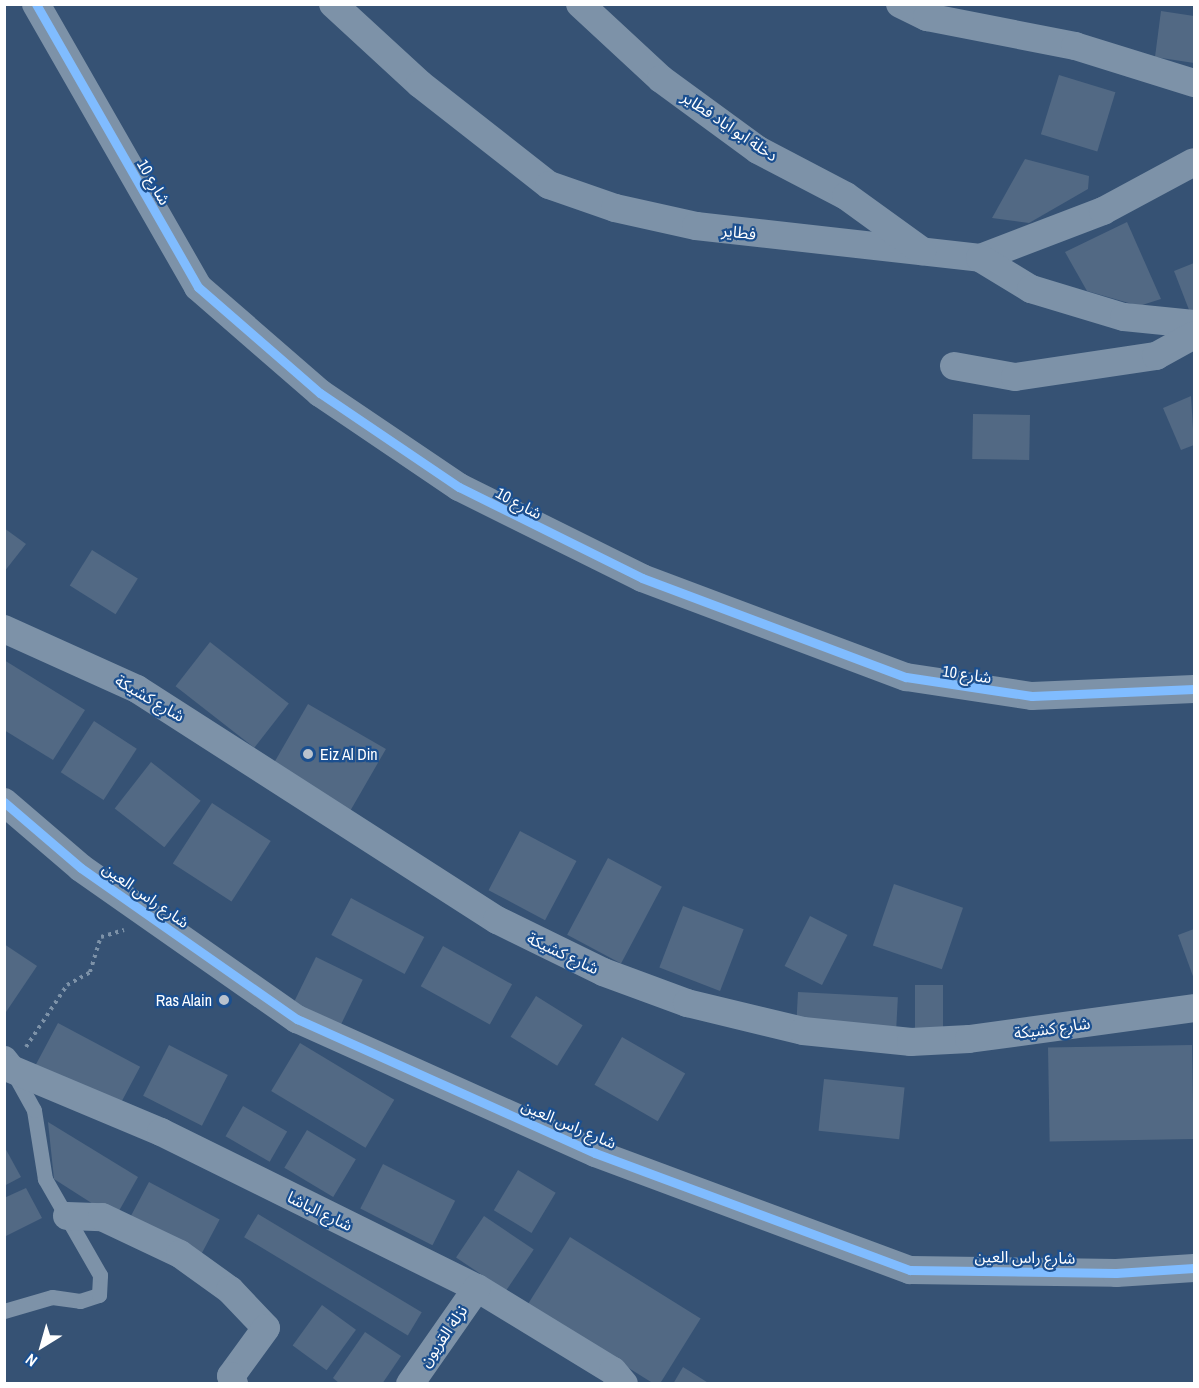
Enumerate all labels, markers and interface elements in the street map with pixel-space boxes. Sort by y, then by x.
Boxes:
street label: دخلة ابو اياد فطاير [678,87,782,165]
street label: شارع 10 [133,156,175,208]
street label: فطاير [721,220,757,244]
street label: شارع 10 [493,483,545,523]
street label: شارع 10 [941,661,993,687]
street label: شارع كشيكة [112,670,188,726]
place label: Eiz Al Din [320,744,378,764]
marker: Eiz Al Din [301,747,315,761]
street label: شارع راس العين [99,858,193,932]
street label: شارع كشيكة [524,928,602,978]
place label: Ras Alain [155,990,212,1010]
marker: Ras Alain [217,993,231,1007]
street label: شارع كشيكة [1013,1013,1091,1043]
street label: شارع راس العين [519,1095,619,1153]
street label: شارع الباشا [284,1187,356,1235]
street label: شارع راس العين [974,1247,1076,1267]
street label: نزلة القريون [415,1301,471,1371]
north arrow [12,1316,72,1376]
text: N [21,1349,42,1372]

